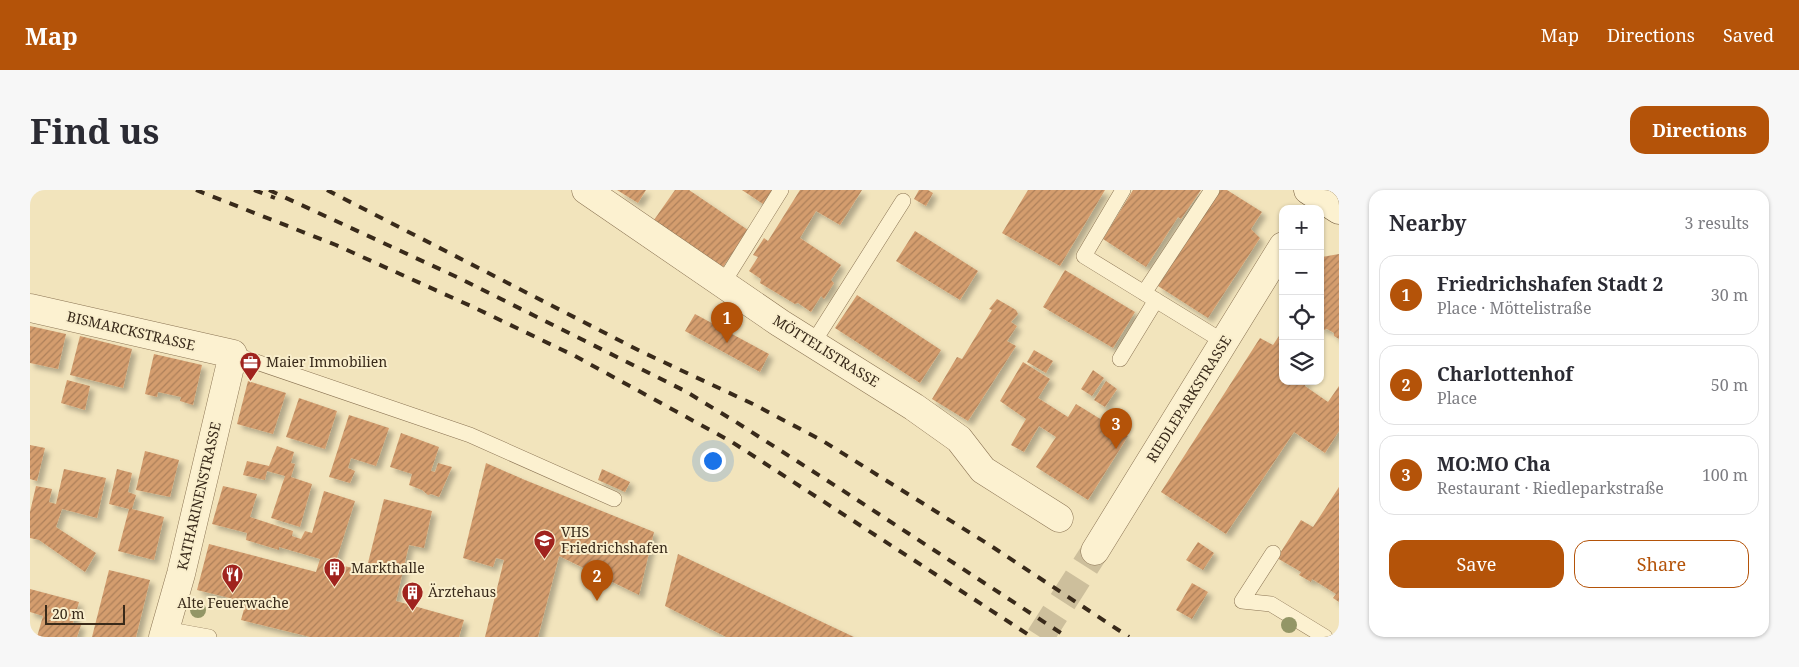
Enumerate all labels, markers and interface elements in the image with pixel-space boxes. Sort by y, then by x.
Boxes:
text: Map [25,19,78,52]
text: Map [1541,23,1579,47]
text: Directions [1607,23,1695,47]
text: Saved [1723,23,1774,47]
button: Directions [1630,106,1769,154]
text: Find us [30,107,159,154]
map controls [1279,205,1324,385]
button: + [1279,205,1324,250]
text: Nearby [1389,209,1467,237]
text: 3 results [1685,212,1749,234]
button: − [1279,250,1324,295]
text: Friedrichshafen Stadt 2 [1437,271,1663,297]
text: 1 [1401,284,1411,306]
text: 30 m [1711,284,1748,306]
button: locate [1279,295,1324,340]
text: Place · Möttelistraße [1437,297,1592,319]
pin: 1 [711,302,743,343]
street label: BISMARCKSTRASSE [65,307,197,355]
street label: MÖTTELISTRASSE [770,310,883,391]
street label: RIEDLEPARKSTRASSE [1142,331,1236,466]
button: layers [1279,340,1324,385]
office icon: Maier Immobilien [238,350,262,381]
place label: Maier Immobilien [266,352,387,371]
text: Charlottenhof [1437,361,1573,387]
text: 2 [1401,374,1411,396]
text: 50 m [1711,374,1748,396]
text: Place [1437,387,1477,409]
pin: 3 [1100,408,1132,449]
street label: KATHARINENSTRASSE [172,420,225,572]
your location [700,448,726,474]
text: MO:MO Cha [1437,451,1551,477]
text: 3 [1401,464,1411,486]
text: 100 m [1702,464,1748,486]
text: Restaurant · Riedleparkstraße [1437,477,1664,499]
place label: VHS Friedrichshafen [561,522,668,557]
school or university icon: VHS Friedrichshafen [533,528,557,559]
button: Save [1389,540,1564,588]
button: Share [1574,540,1749,588]
building icon: Markthalle [323,556,347,587]
place label: Markthalle [351,558,425,577]
pin: 2 [581,560,613,601]
restaurant icon: Alte Feuerwache [221,563,245,594]
building icon: Ärztehaus [400,580,424,611]
place label: Ärztehaus [428,582,496,601]
place label: Alte Feuerwache [177,593,289,612]
scale bar [45,602,125,625]
text: 20 m [52,604,85,623]

